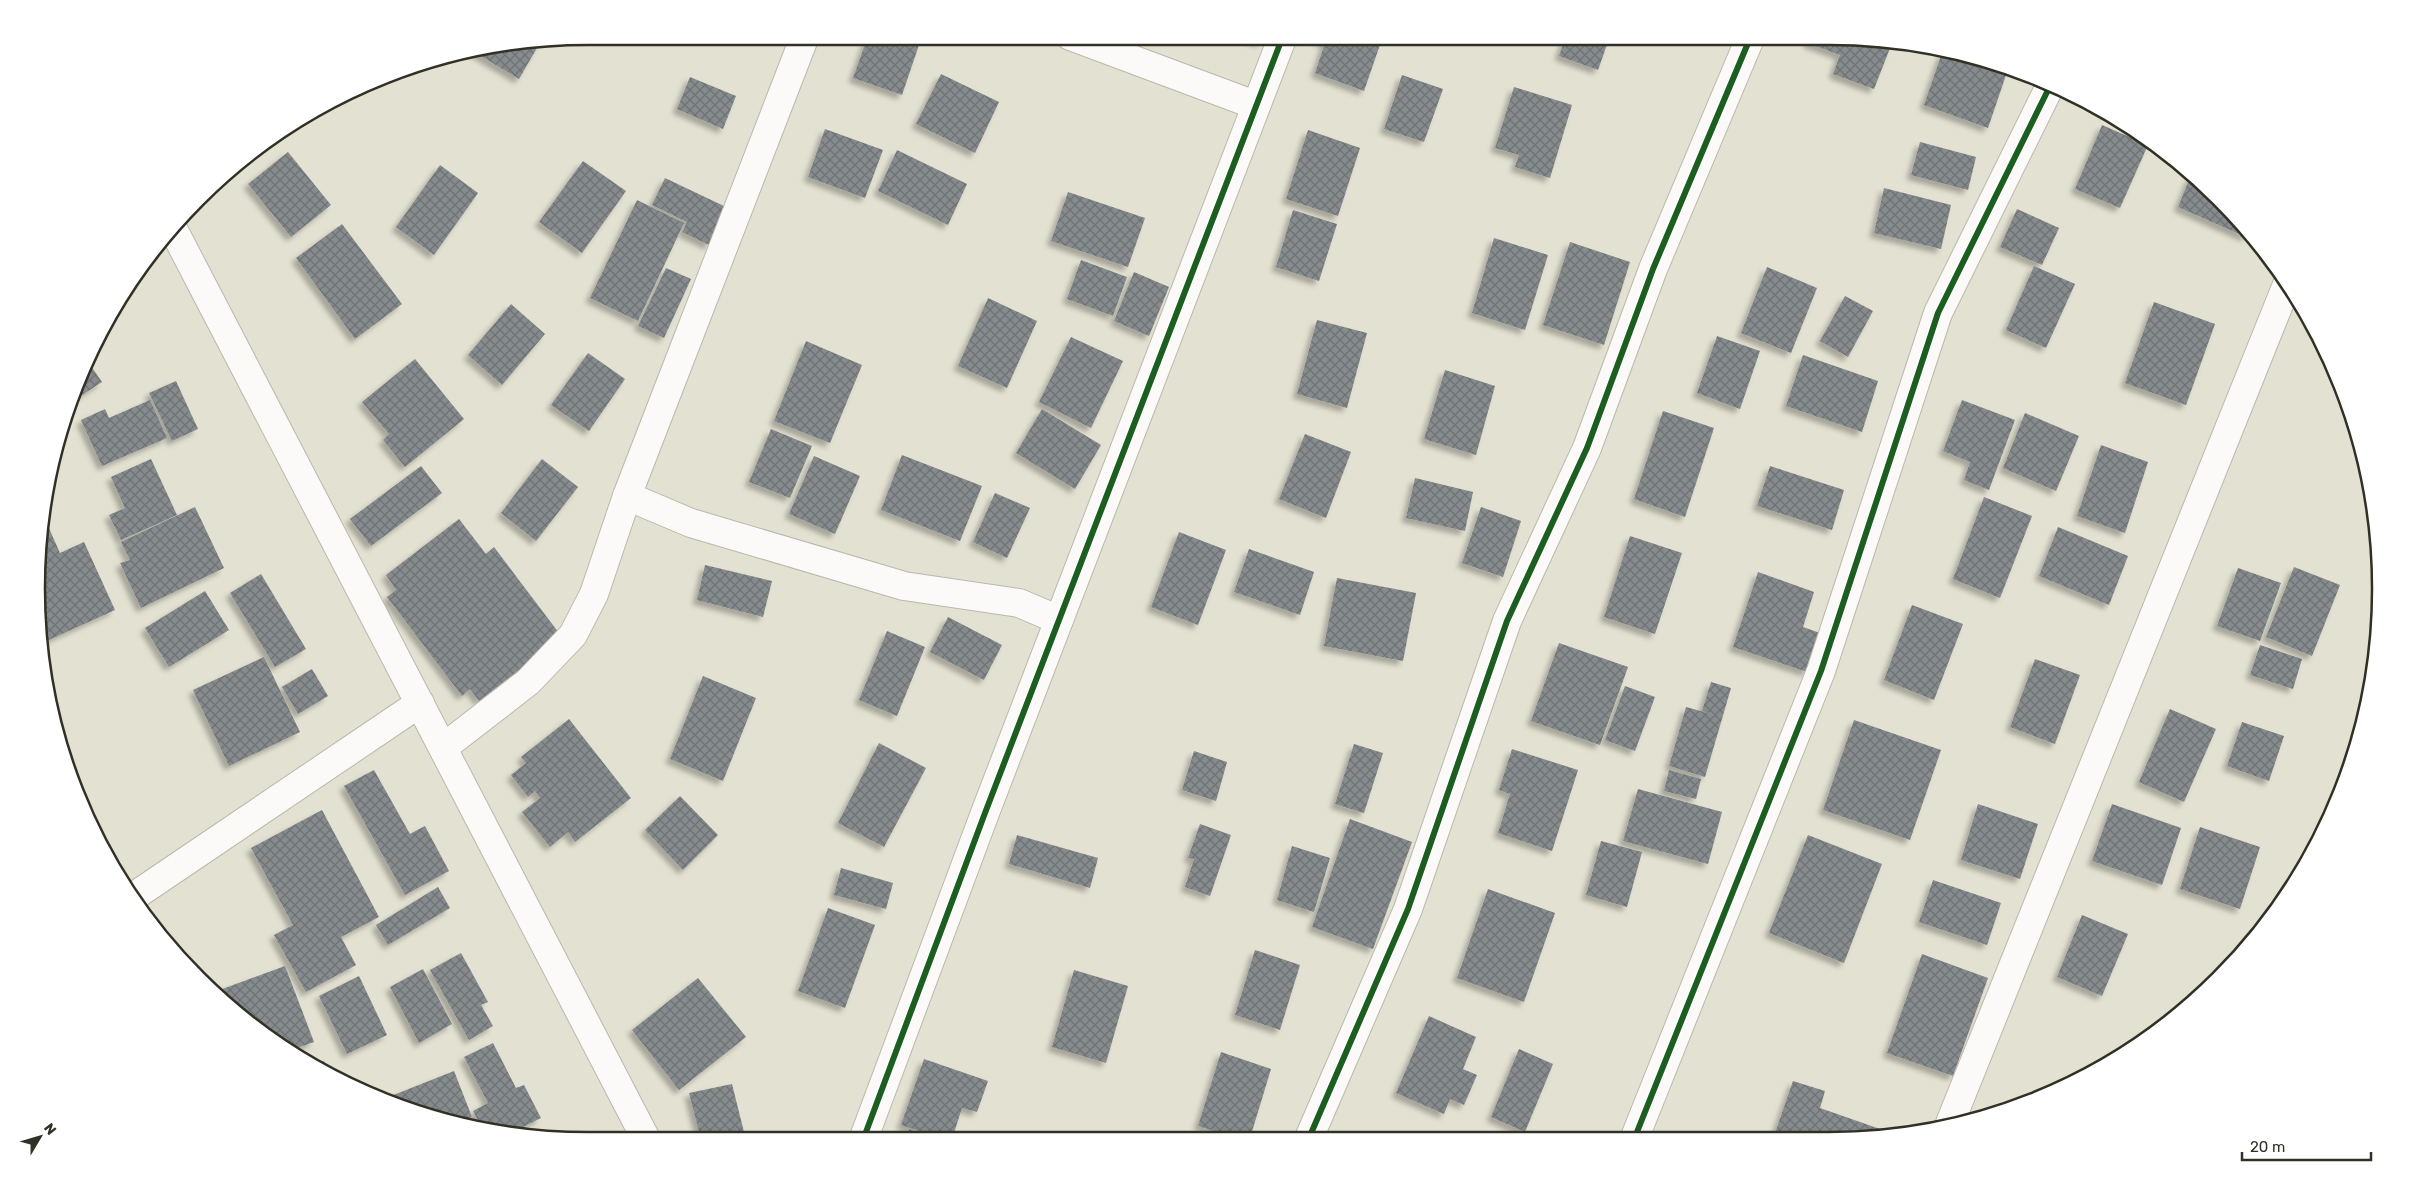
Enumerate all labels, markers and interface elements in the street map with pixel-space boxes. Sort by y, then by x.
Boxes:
north arrow [15,1112,65,1162]
text: N [40,1120,60,1139]
scale bar [2242,1130,2371,1162]
text: 20 m [2250,1138,2285,1156]

